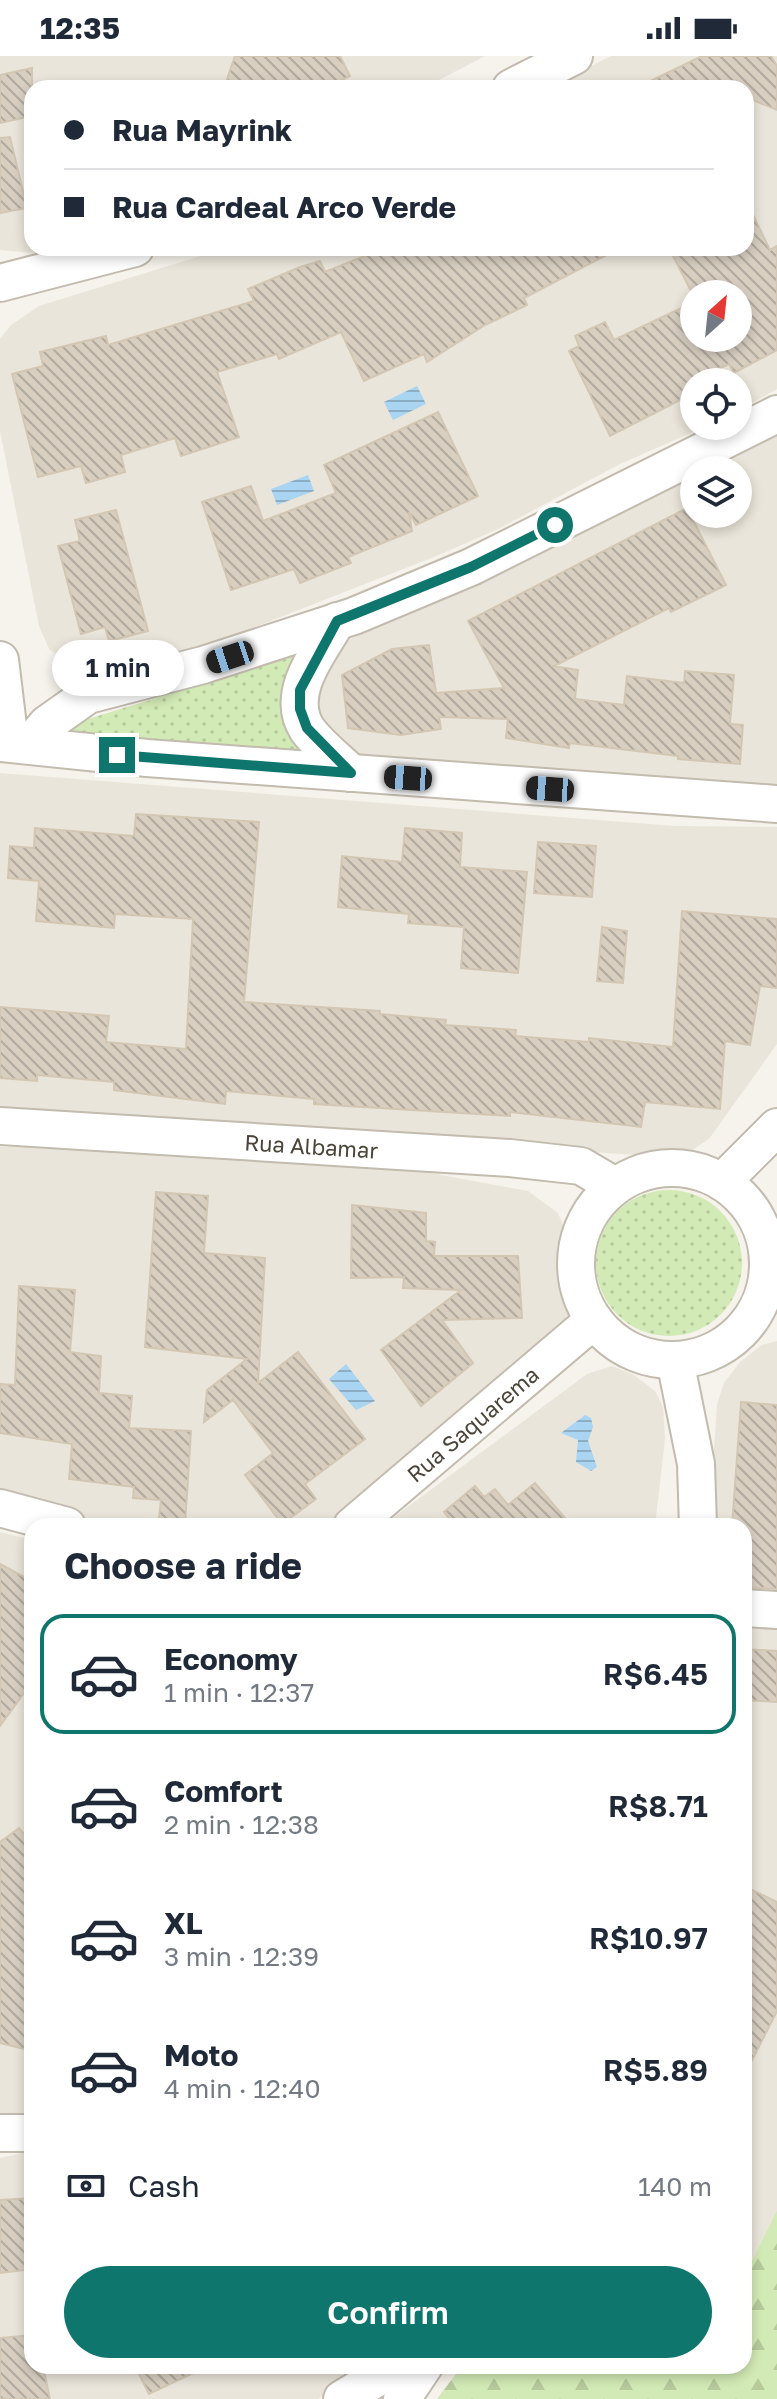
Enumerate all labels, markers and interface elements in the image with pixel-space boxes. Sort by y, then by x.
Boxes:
text: 12:35 [40,10,120,46]
text: Rua Mayrink [112,112,292,148]
text: Rua Cardeal Arco Verde [112,189,456,225]
north arrow [680,280,752,352]
map controls [680,280,752,528]
button: locate [680,368,752,440]
button: layers [680,456,752,528]
route start [537,507,573,543]
car [203,638,257,676]
callout: 1 min [51,639,183,695]
text: 1 min [85,652,151,683]
route end [99,737,135,773]
car [383,764,433,792]
car [525,775,575,803]
street label: Rua Albamar [244,1128,379,1163]
street label: Rua Saquarema [401,1360,544,1487]
text: Choose a ride [64,1544,302,1587]
icon: car [68,1638,140,1710]
text: Economy [164,1641,298,1677]
text: R$6.45 [603,1656,708,1692]
text: 1 min · 12:37 [164,1677,314,1708]
icon: car [68,1770,140,1842]
text: Comfort [164,1773,283,1809]
text: R$8.71 [608,1788,708,1824]
text: 2 min · 12:38 [164,1809,319,1840]
icon: car [68,1902,140,1974]
text: XL [164,1905,203,1941]
text: R$10.97 [589,1920,708,1956]
text: 3 min · 12:39 [164,1941,319,1972]
icon: car [68,2034,140,2106]
text: Moto [164,2037,239,2073]
text: R$5.89 [603,2052,708,2088]
text: 4 min · 12:40 [164,2073,321,2104]
icon: cash [64,2164,108,2208]
text: Cash [128,2168,200,2204]
text: 140 m [638,2171,712,2202]
button: Confirm [64,2266,712,2358]

